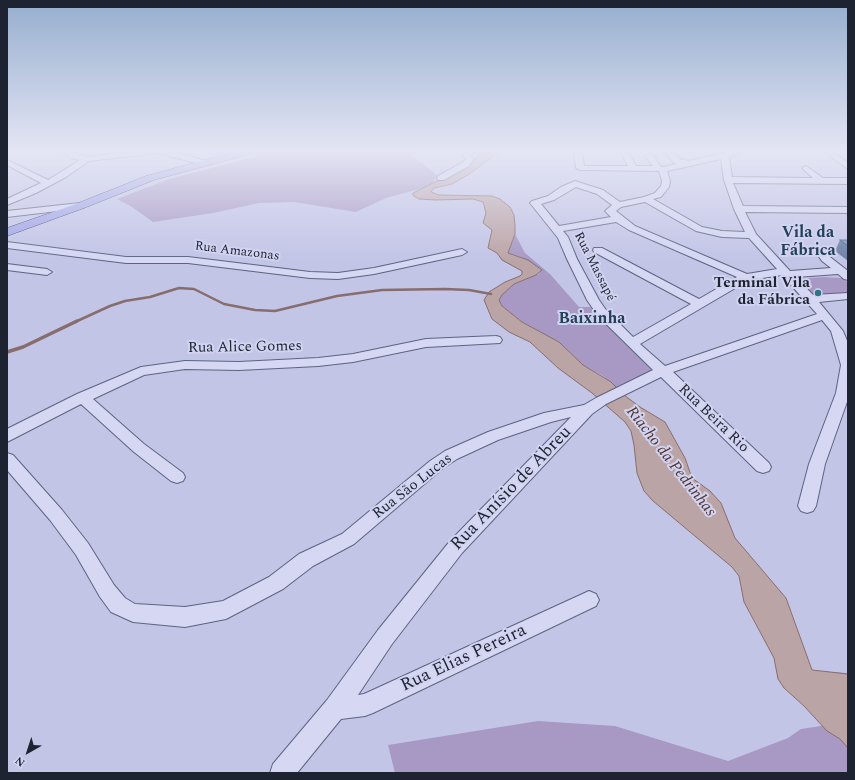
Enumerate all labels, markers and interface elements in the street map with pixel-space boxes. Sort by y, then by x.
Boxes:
district label: Vila da Fábrica [780,224,836,262]
street label: Rua Massapé [570,230,618,304]
street label: Rua Amazonas [194,239,280,265]
place label: Terminal Vila da Fábrica [714,275,810,310]
marker: Terminal Vila da Fábrica [813,288,823,298]
district label: Baixinha [558,310,626,330]
street label: Rua Alice Gomes [188,338,302,358]
street label: Rua Beira Rio [674,381,752,457]
water label: Riacho da Pedrinhas [621,403,719,521]
street label: Rua Anísio de Abreu [447,422,577,556]
street label: Rua São Lucas [370,450,456,524]
street label: Rua Elias Pereira [398,620,530,698]
north arrow [8,732,48,772]
text: N [11,752,29,771]

